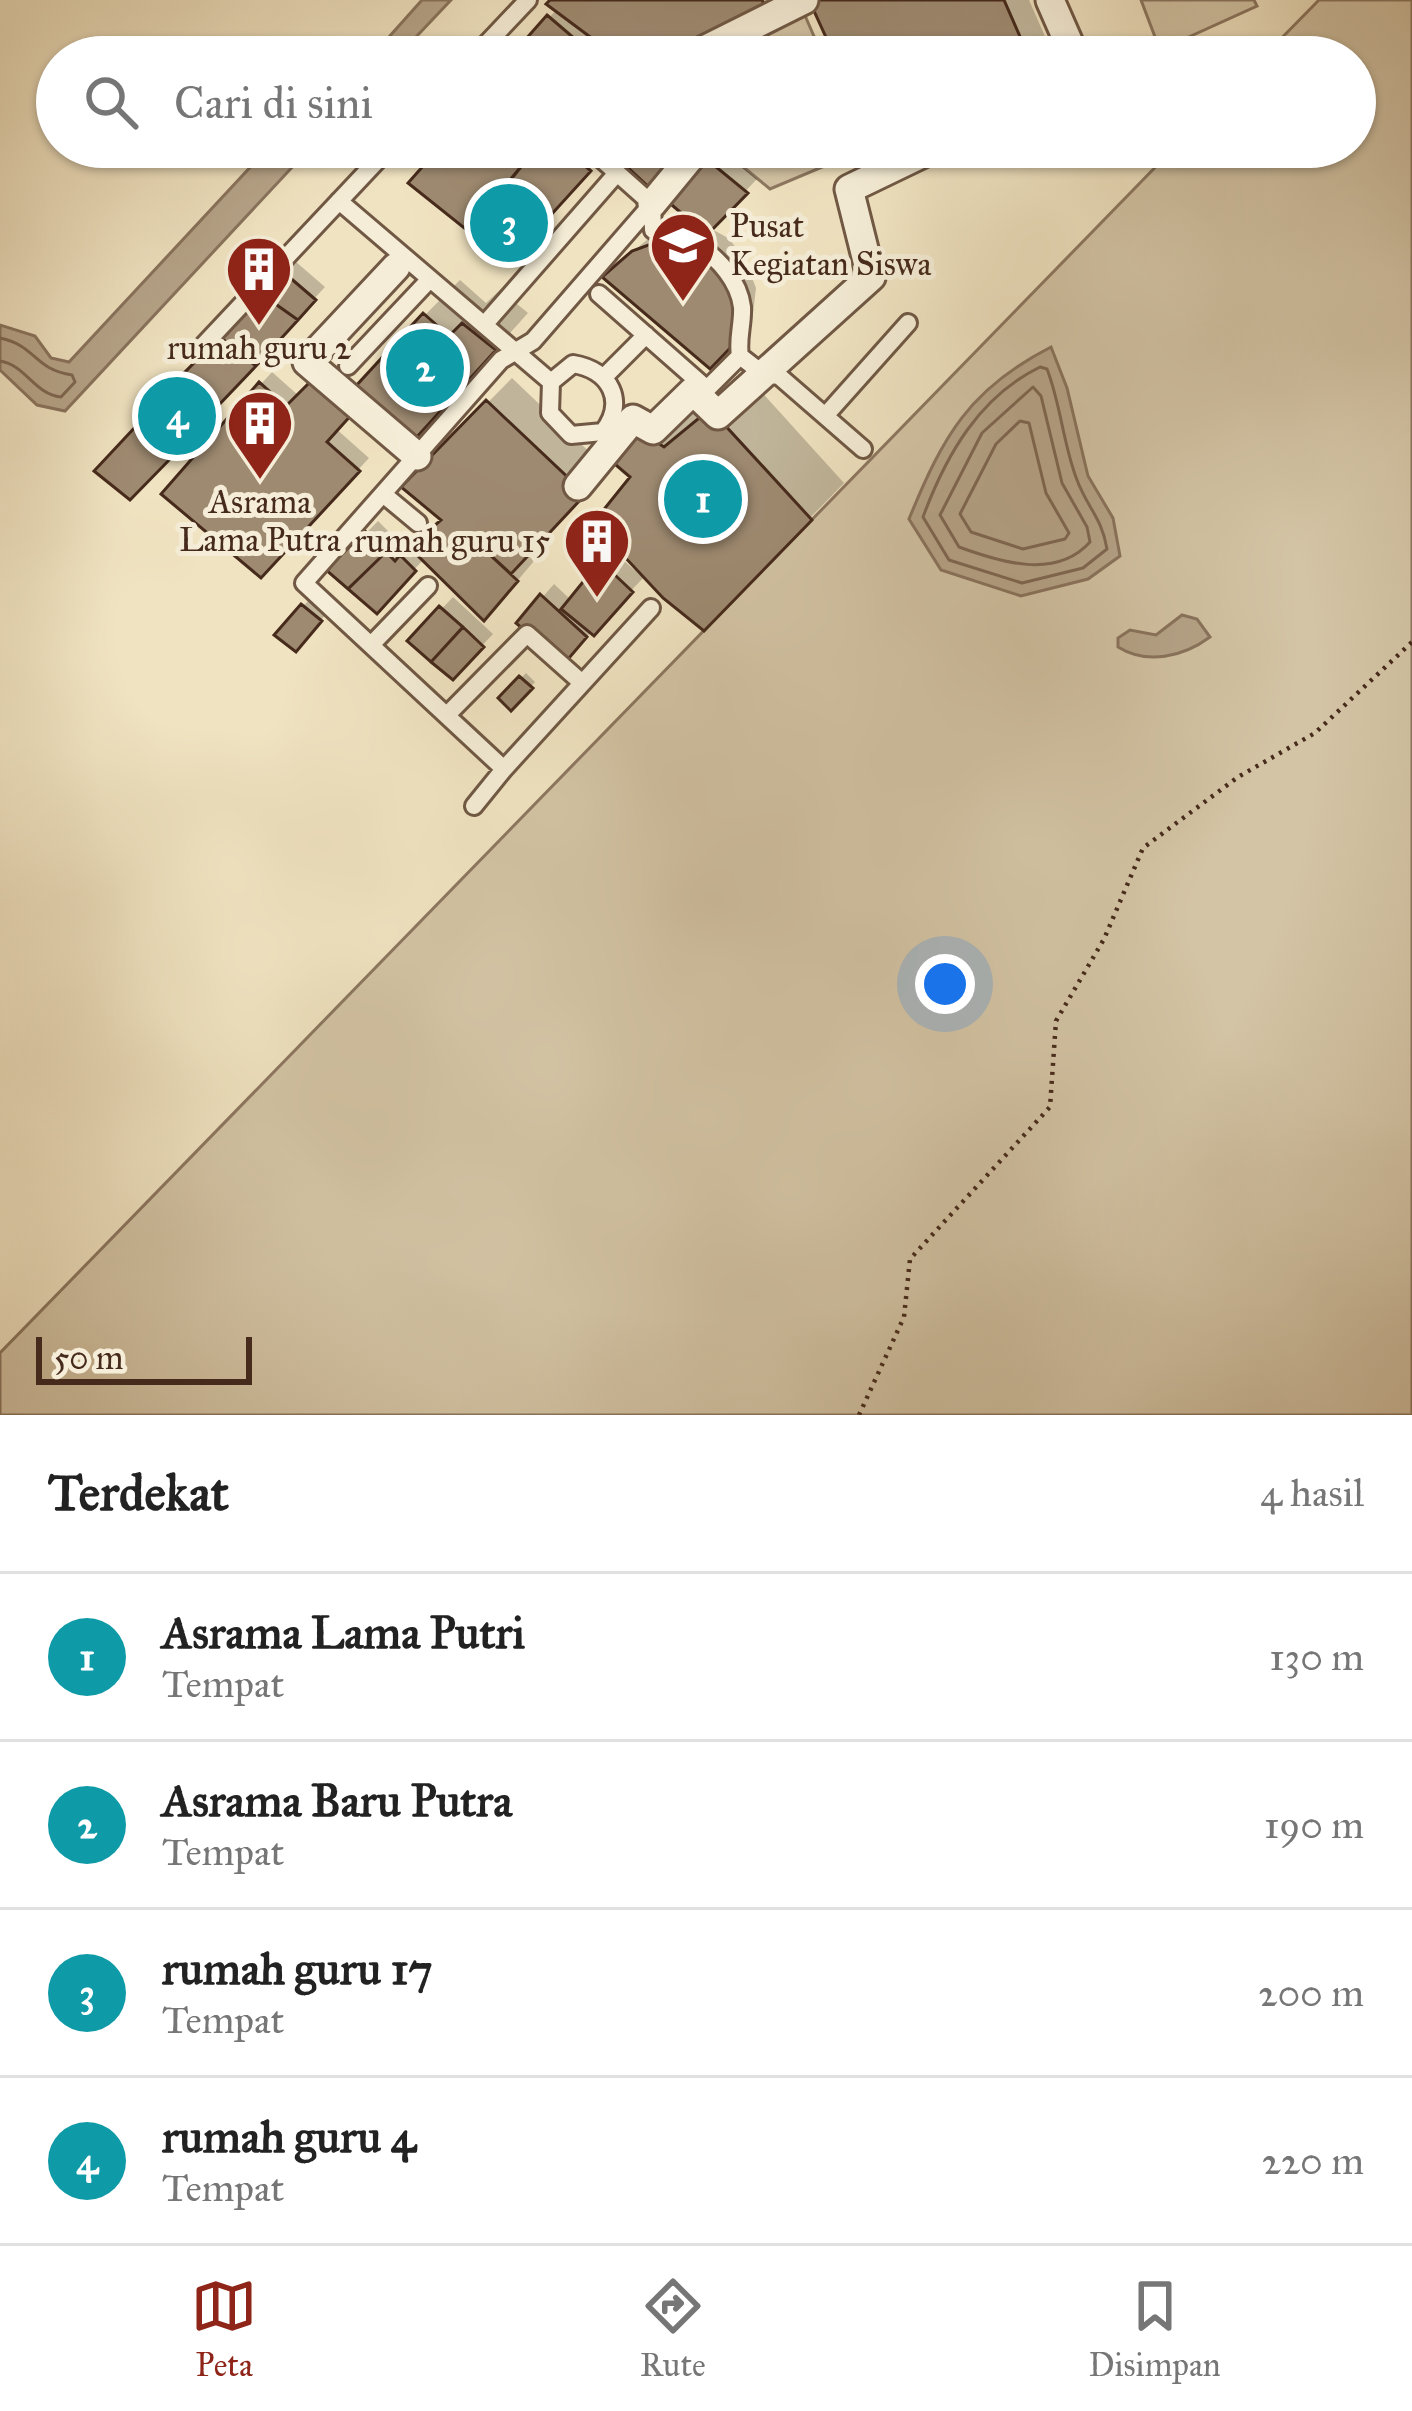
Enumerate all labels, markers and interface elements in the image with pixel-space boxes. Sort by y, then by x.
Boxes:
search box [36,36,1376,168]
icon: search [78,69,144,135]
text: Cari di sini [174,75,373,130]
pin: 3 [470,178,548,268]
place label: Pusat Kegiatan Siswa [730,206,931,284]
school or university icon: Pusat Kegiatan Siswa [648,210,718,304]
building icon: rumah guru 2 [224,234,294,328]
pin: 2 [386,323,464,413]
place label: rumah guru 2 [167,328,352,368]
pin: 4 [138,371,216,461]
building icon: Asrama Lama Putra [225,388,295,482]
pin: 1 [664,454,742,544]
place label: Asrama Lama Putra [179,482,341,560]
building icon: rumah guru 15 [562,506,632,600]
place label: rumah guru 15 [354,521,550,561]
your location [915,954,975,1014]
scale bar [36,1331,252,1384]
text: 50 m [54,1338,123,1378]
text: Terdekat [48,1462,229,1524]
text: 4 hasil [1260,1469,1364,1517]
text: Asrama Lama Putri [162,1605,525,1660]
text: 1 [79,1633,95,1681]
text: 130 m [1269,1633,1364,1681]
text: Tempat [162,1660,284,1708]
text: Asrama Baru Putra [162,1773,512,1828]
text: 2 [77,1801,97,1849]
text: 190 m [1264,1801,1364,1849]
text: Tempat [162,1828,284,1876]
text: rumah guru 17 [162,1941,433,1996]
text: 3 [79,1969,95,2017]
text: 200 m [1258,1969,1364,2017]
text: Tempat [162,1996,284,2044]
text: rumah guru 4 [162,2109,416,2164]
text: 4 [76,2137,98,2185]
text: 220 m [1262,2137,1364,2185]
text: Tempat [162,2164,284,2212]
tab: Peta [191,2273,257,2385]
tab: Rute [640,2273,706,2385]
tab: Disimpan [1088,2273,1221,2385]

